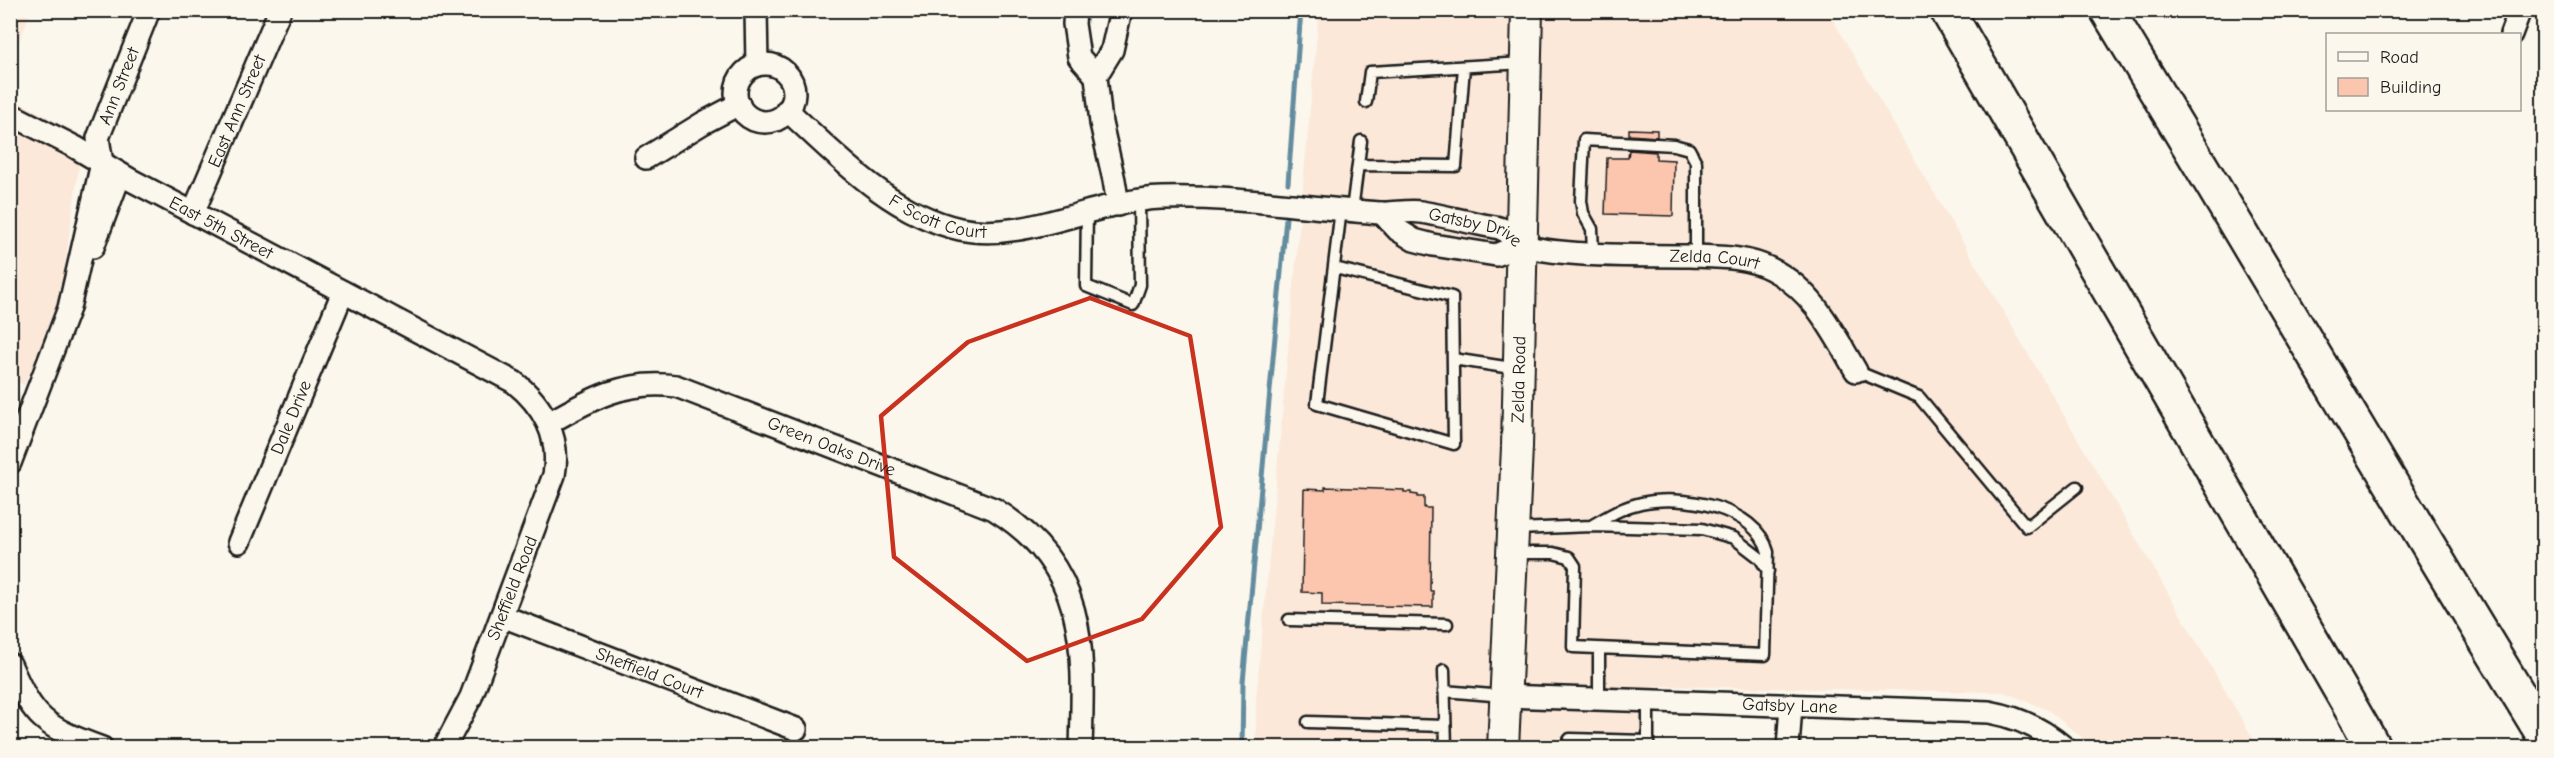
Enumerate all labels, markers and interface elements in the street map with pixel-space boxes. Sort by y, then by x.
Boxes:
legend [2326,33,2521,111]
street label: Ann Street [94,43,144,128]
text: Road [2380,47,2419,68]
street label: East Ann Street [204,51,271,171]
text: Building [2380,77,2442,98]
street label: F Scott Court [885,190,988,243]
street label: East 5th Street [165,192,277,264]
street label: Gatsby Drive [1427,204,1526,252]
street label: Zelda Court [1669,246,1763,275]
street label: Zelda Road [1508,336,1531,423]
street label: Dale Drive [267,377,316,458]
street label: Green Oaks Drive [764,412,898,481]
street label: Sheffield Road [483,533,542,643]
street label: Sheffield Court [593,643,707,704]
street label: Gatsby Lane [1742,694,1838,718]

